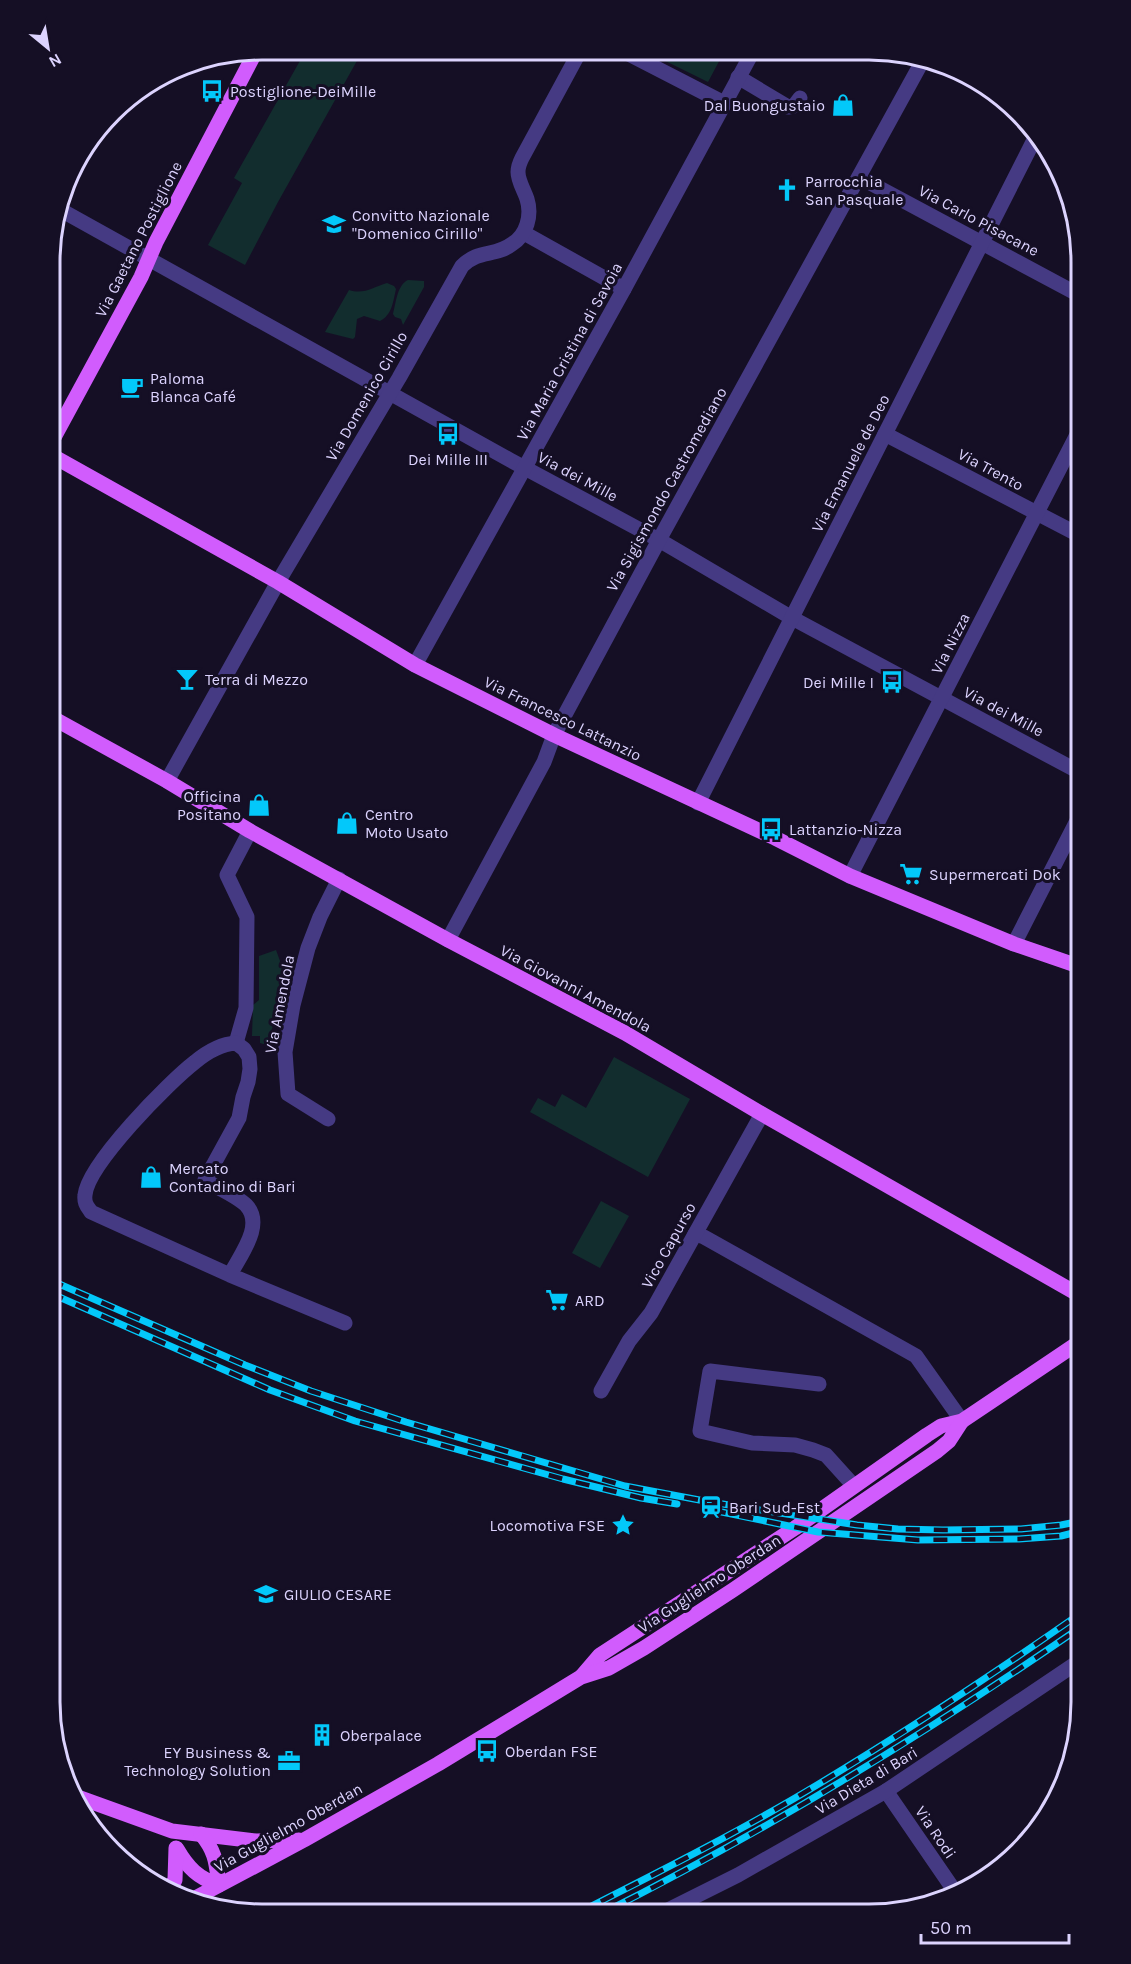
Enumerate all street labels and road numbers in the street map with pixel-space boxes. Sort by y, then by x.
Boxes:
street label: Via Gaetano Postiglione [91,158,186,320]
street label: Via Carlo Pisacane [915,181,1042,260]
street label: Via Maria Cristina di Savoia [512,259,626,444]
street label: Via Domenico Cirillo [321,328,411,465]
street label: Via Sigismondo Castromediano [602,384,731,595]
street label: Via Emanuele de Deo [807,391,893,535]
street label: Via Trento [955,444,1027,495]
street label: Via dei Mille [534,447,621,506]
street label: Via Nizza [927,609,974,677]
street label: Via Francesco Lattanzio [481,672,645,765]
street label: Via dei Mille [960,682,1047,741]
street label: Via Giovanni Amendola [497,941,655,1036]
street label: Via Amendola [261,953,298,1055]
street label: Vico Capurso [637,1199,700,1291]
street label: Via Guglielmo Oberdan [634,1530,784,1637]
street label: Via Dieta di Bari [812,1742,921,1818]
street label: Via Guglielmo Oberdan [211,1779,366,1876]
street label: Via Rodi [911,1802,960,1862]

